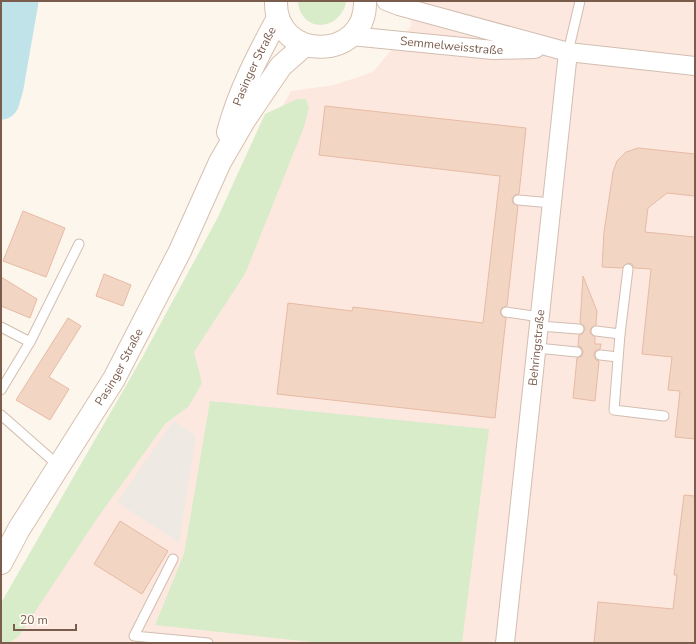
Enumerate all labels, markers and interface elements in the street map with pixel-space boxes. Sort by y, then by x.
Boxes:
street label: Pasinger Straße [229,24,280,108]
street label: Semmelweisstraße [399,33,503,58]
street label: Behringstraße [524,309,548,387]
street label: Pasinger Straße [91,326,147,409]
scale bar [14,606,76,632]
text: 20 m [20,612,48,628]

